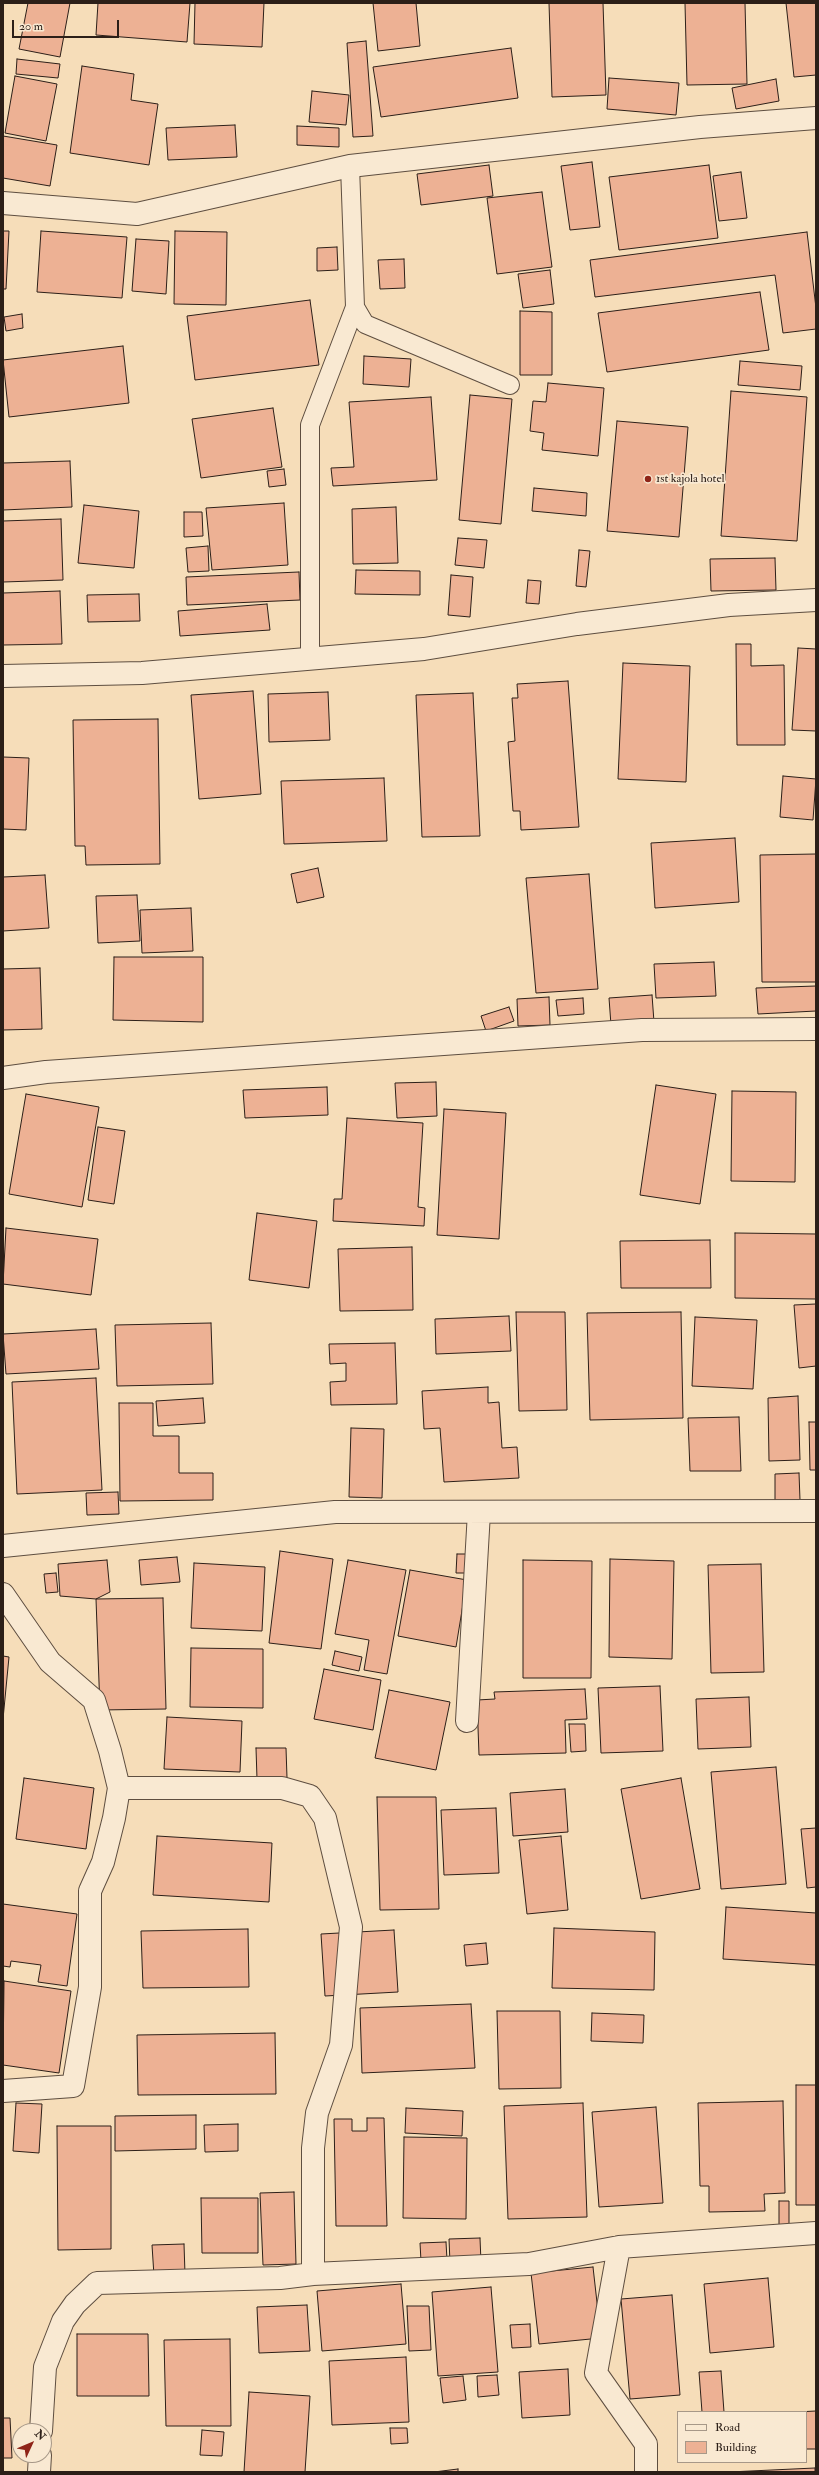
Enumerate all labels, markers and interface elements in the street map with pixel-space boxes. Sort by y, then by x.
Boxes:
scale bar [14,12,121,38]
text: 20 m [19,19,43,34]
place label: 1st kajola hotel [656,472,724,486]
marker: 1st kajola hotel [643,474,653,484]
legend [677,2411,807,2463]
text: Road [715,2420,740,2435]
north arrow [12,2423,52,2463]
text: N [32,2427,48,2443]
text: Building [715,2440,756,2455]

